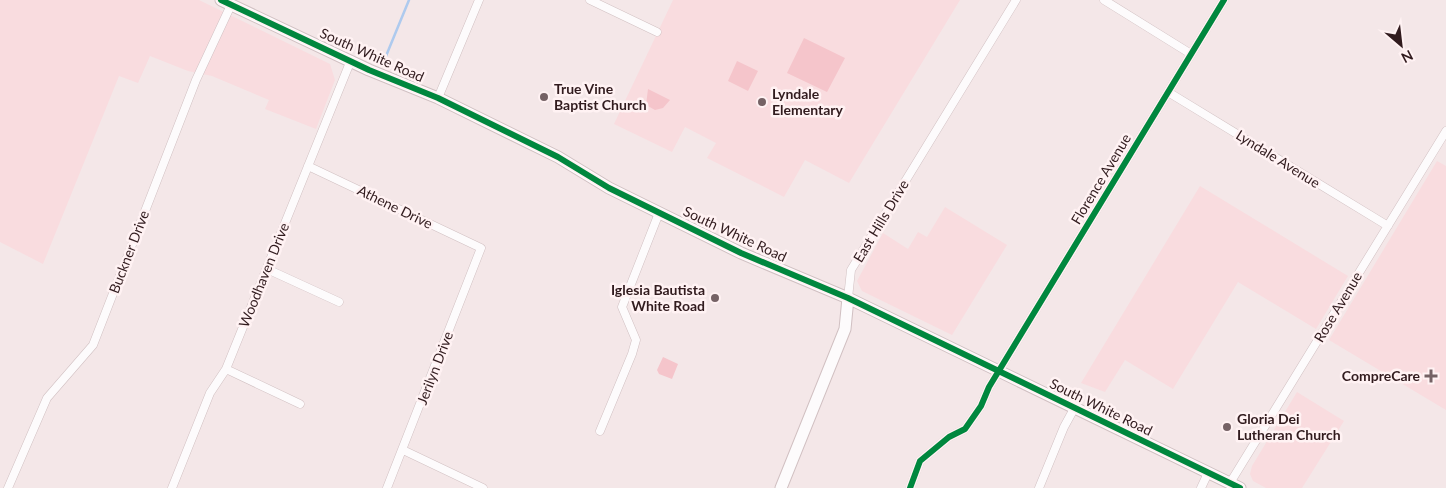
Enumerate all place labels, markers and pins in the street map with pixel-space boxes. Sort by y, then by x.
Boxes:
place label: True Vine Baptist Church [554,80,647,113]
place label: Lyndale Elementary [772,85,844,118]
marker: True Vine Baptist Church [538,91,550,103]
marker: Lyndale Elementary [756,96,768,108]
place label: Iglesia Bautista White Road [611,281,705,314]
marker: Iglesia Bautista White Road [709,292,721,304]
place label: CompreCare [1342,367,1421,384]
marker: CompreCare [1424,369,1438,383]
place label: Gloria Dei Lutheran Church [1237,410,1341,443]
marker: Gloria Dei Lutheran Church [1221,421,1233,433]

